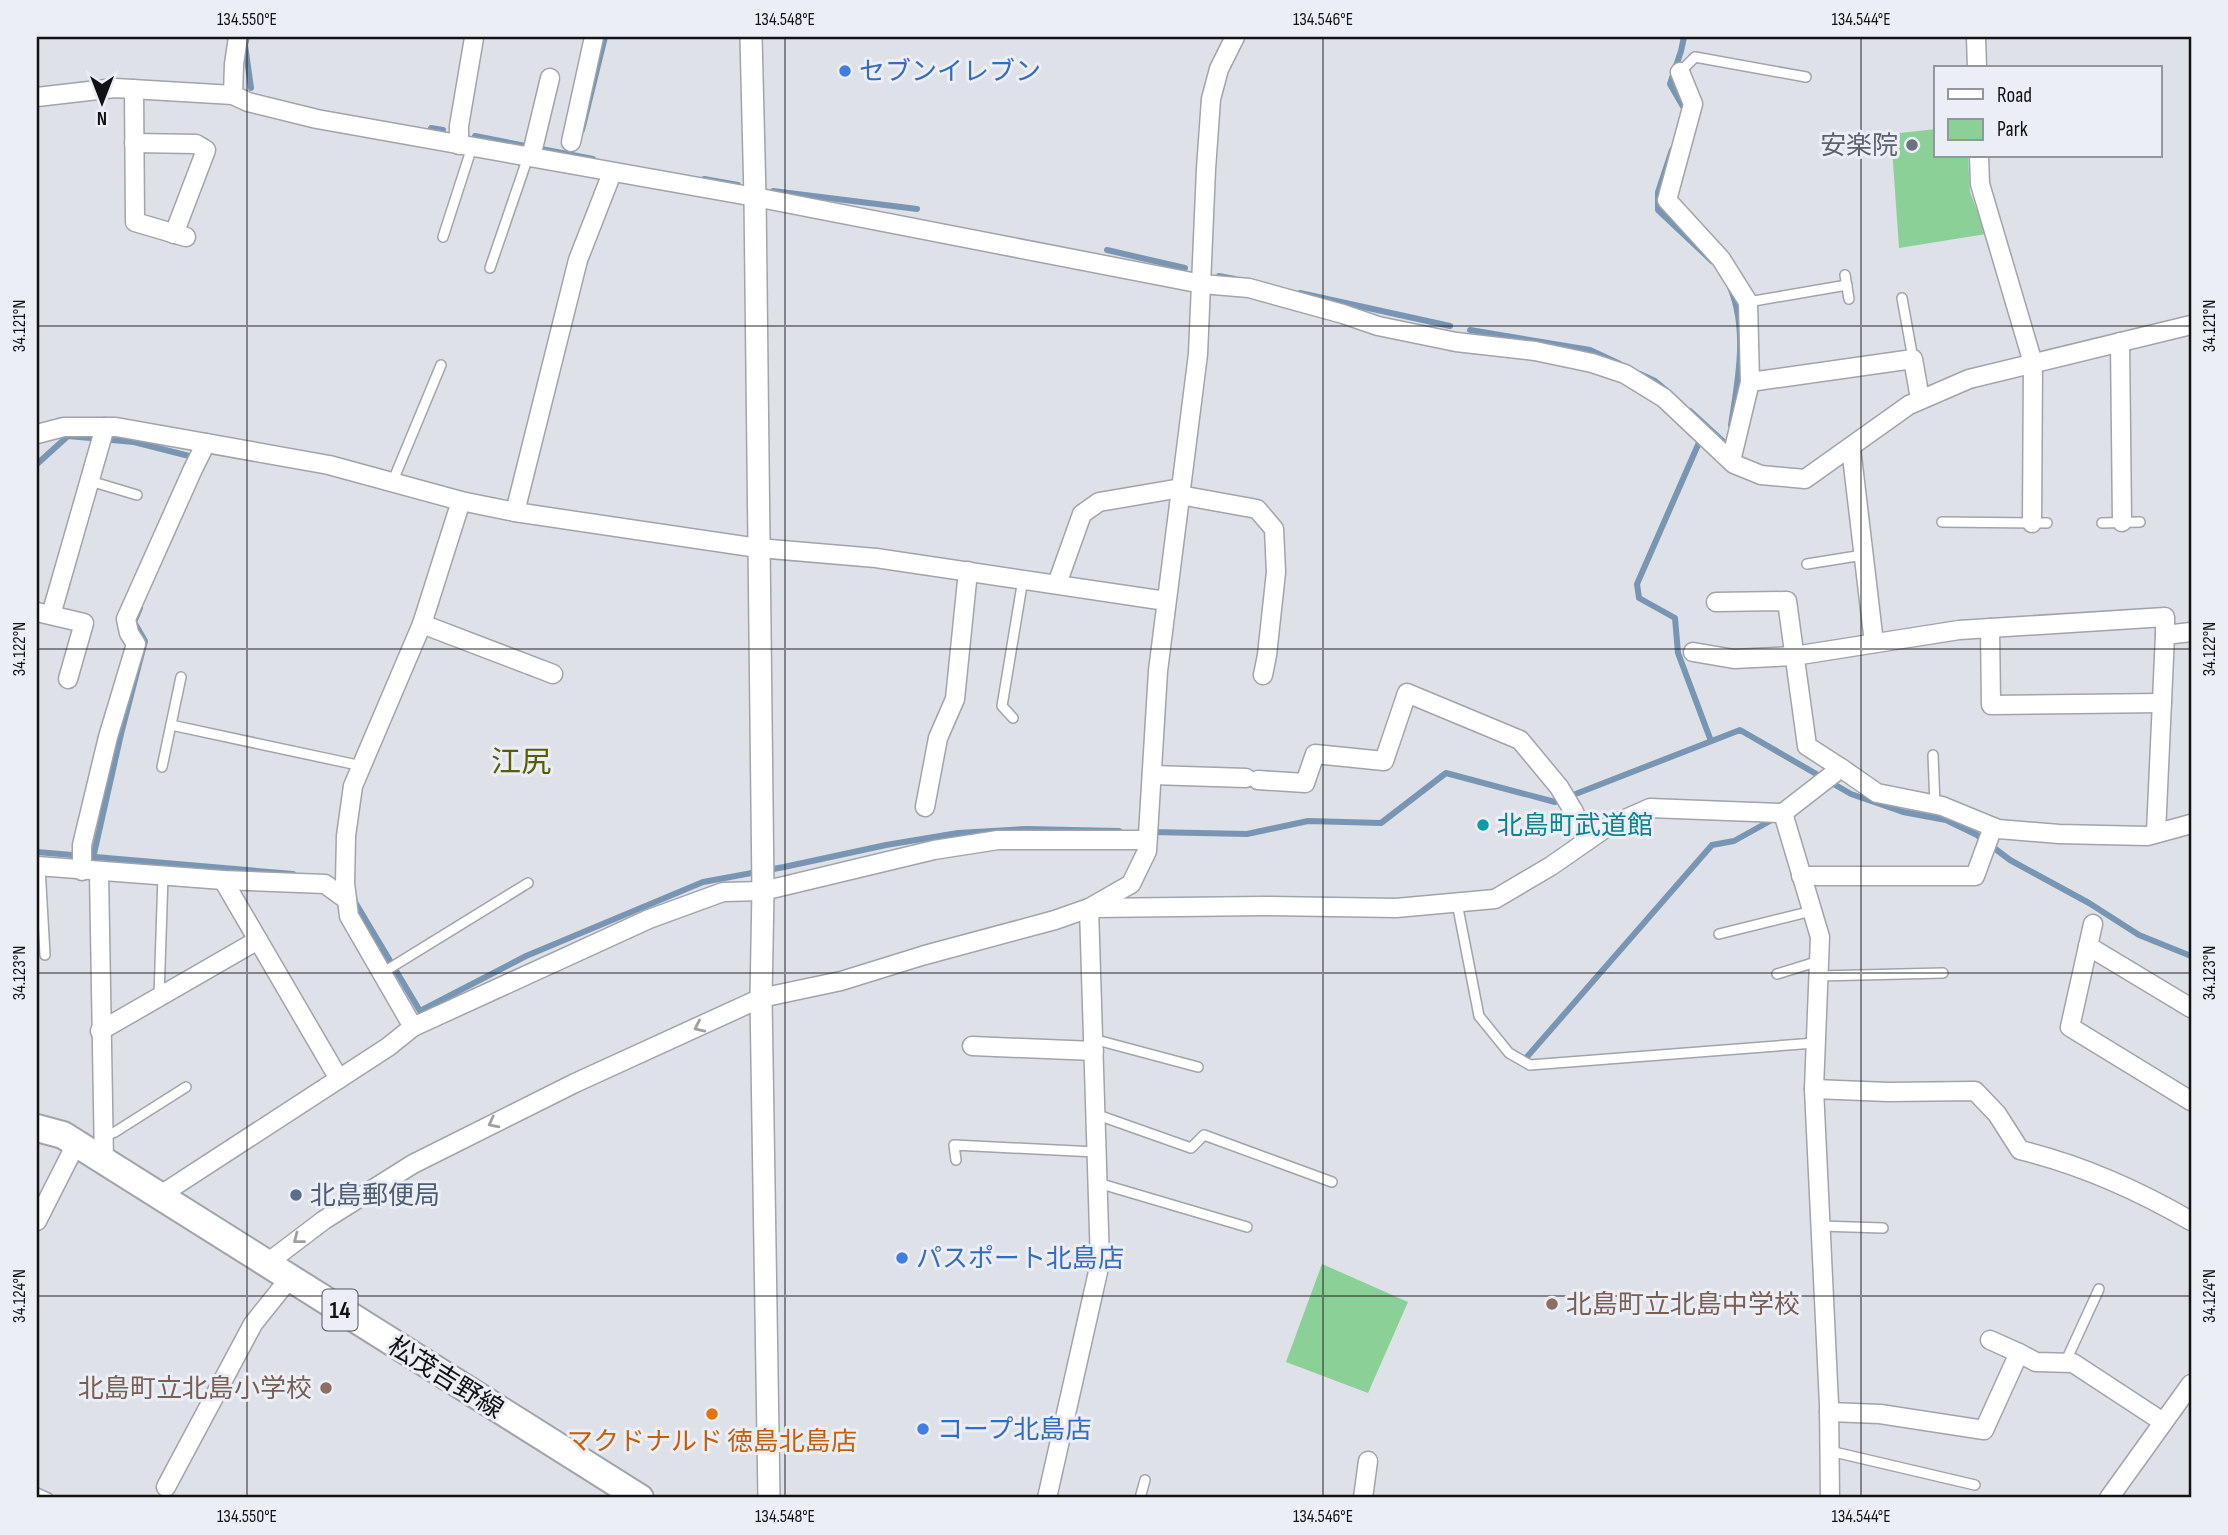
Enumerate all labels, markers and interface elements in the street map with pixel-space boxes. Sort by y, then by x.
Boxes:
text: 134.550°E [217,9,277,30]
text: 134.548°E [755,9,815,30]
text: 134.546°E [1293,9,1353,30]
text: 134.544°E [1831,9,1891,30]
place label: セブンイレブン [859,57,1041,88]
marker: セブンイレブン [837,63,853,79]
north arrow [66,66,136,136]
legend [1934,66,2162,158]
text: Road [1997,83,2032,108]
text: N [97,106,107,129]
text: Park [1997,117,2028,142]
place label: 安楽院 [1820,131,1898,162]
marker: 安楽院 [1904,137,1920,153]
text: 34.121°N [9,300,30,352]
text: 34.121°N [2199,300,2220,352]
text: 34.122°N [9,622,30,676]
text: 34.122°N [2199,622,2220,676]
district label: 江尻 [491,745,551,781]
place label: 北島町武道館 [1497,811,1653,842]
marker: 北島町武道館 [1475,817,1491,833]
text: 34.123°N [9,946,30,1000]
text: 34.123°N [2199,946,2220,1000]
one-way arrow [694,1019,706,1033]
one-way arrow [488,1115,500,1129]
place label: 北島郵便局 [310,1181,440,1212]
marker: 北島郵便局 [288,1187,304,1203]
one-way arrow [293,1231,306,1244]
place label: パスポート北島店 [916,1244,1124,1275]
marker: パスポート北島店 [894,1250,910,1266]
text: 34.124°N [9,1269,30,1323]
text: 34.124°N [2199,1269,2220,1323]
road number: 14 [322,1290,358,1330]
place label: 北島町立北島中学校 [1566,1290,1800,1321]
marker: 北島町立北島中学校 [1544,1296,1560,1312]
street label: 松茂吉野線 [382,1331,509,1426]
place label: 北島町立北島小学校 [78,1374,312,1405]
marker: 北島町立北島小学校 [318,1380,334,1396]
marker: マクドナルド 徳島北島店 [704,1406,720,1422]
place label: コープ北島店 [937,1415,1091,1446]
marker: コープ北島店 [915,1421,931,1437]
place label: マクドナルド 徳島北島店 [567,1427,857,1458]
text: 134.550°E [217,1506,277,1527]
text: 134.548°E [755,1506,815,1527]
text: 134.546°E [1293,1506,1353,1527]
text: 134.544°E [1831,1506,1891,1527]

